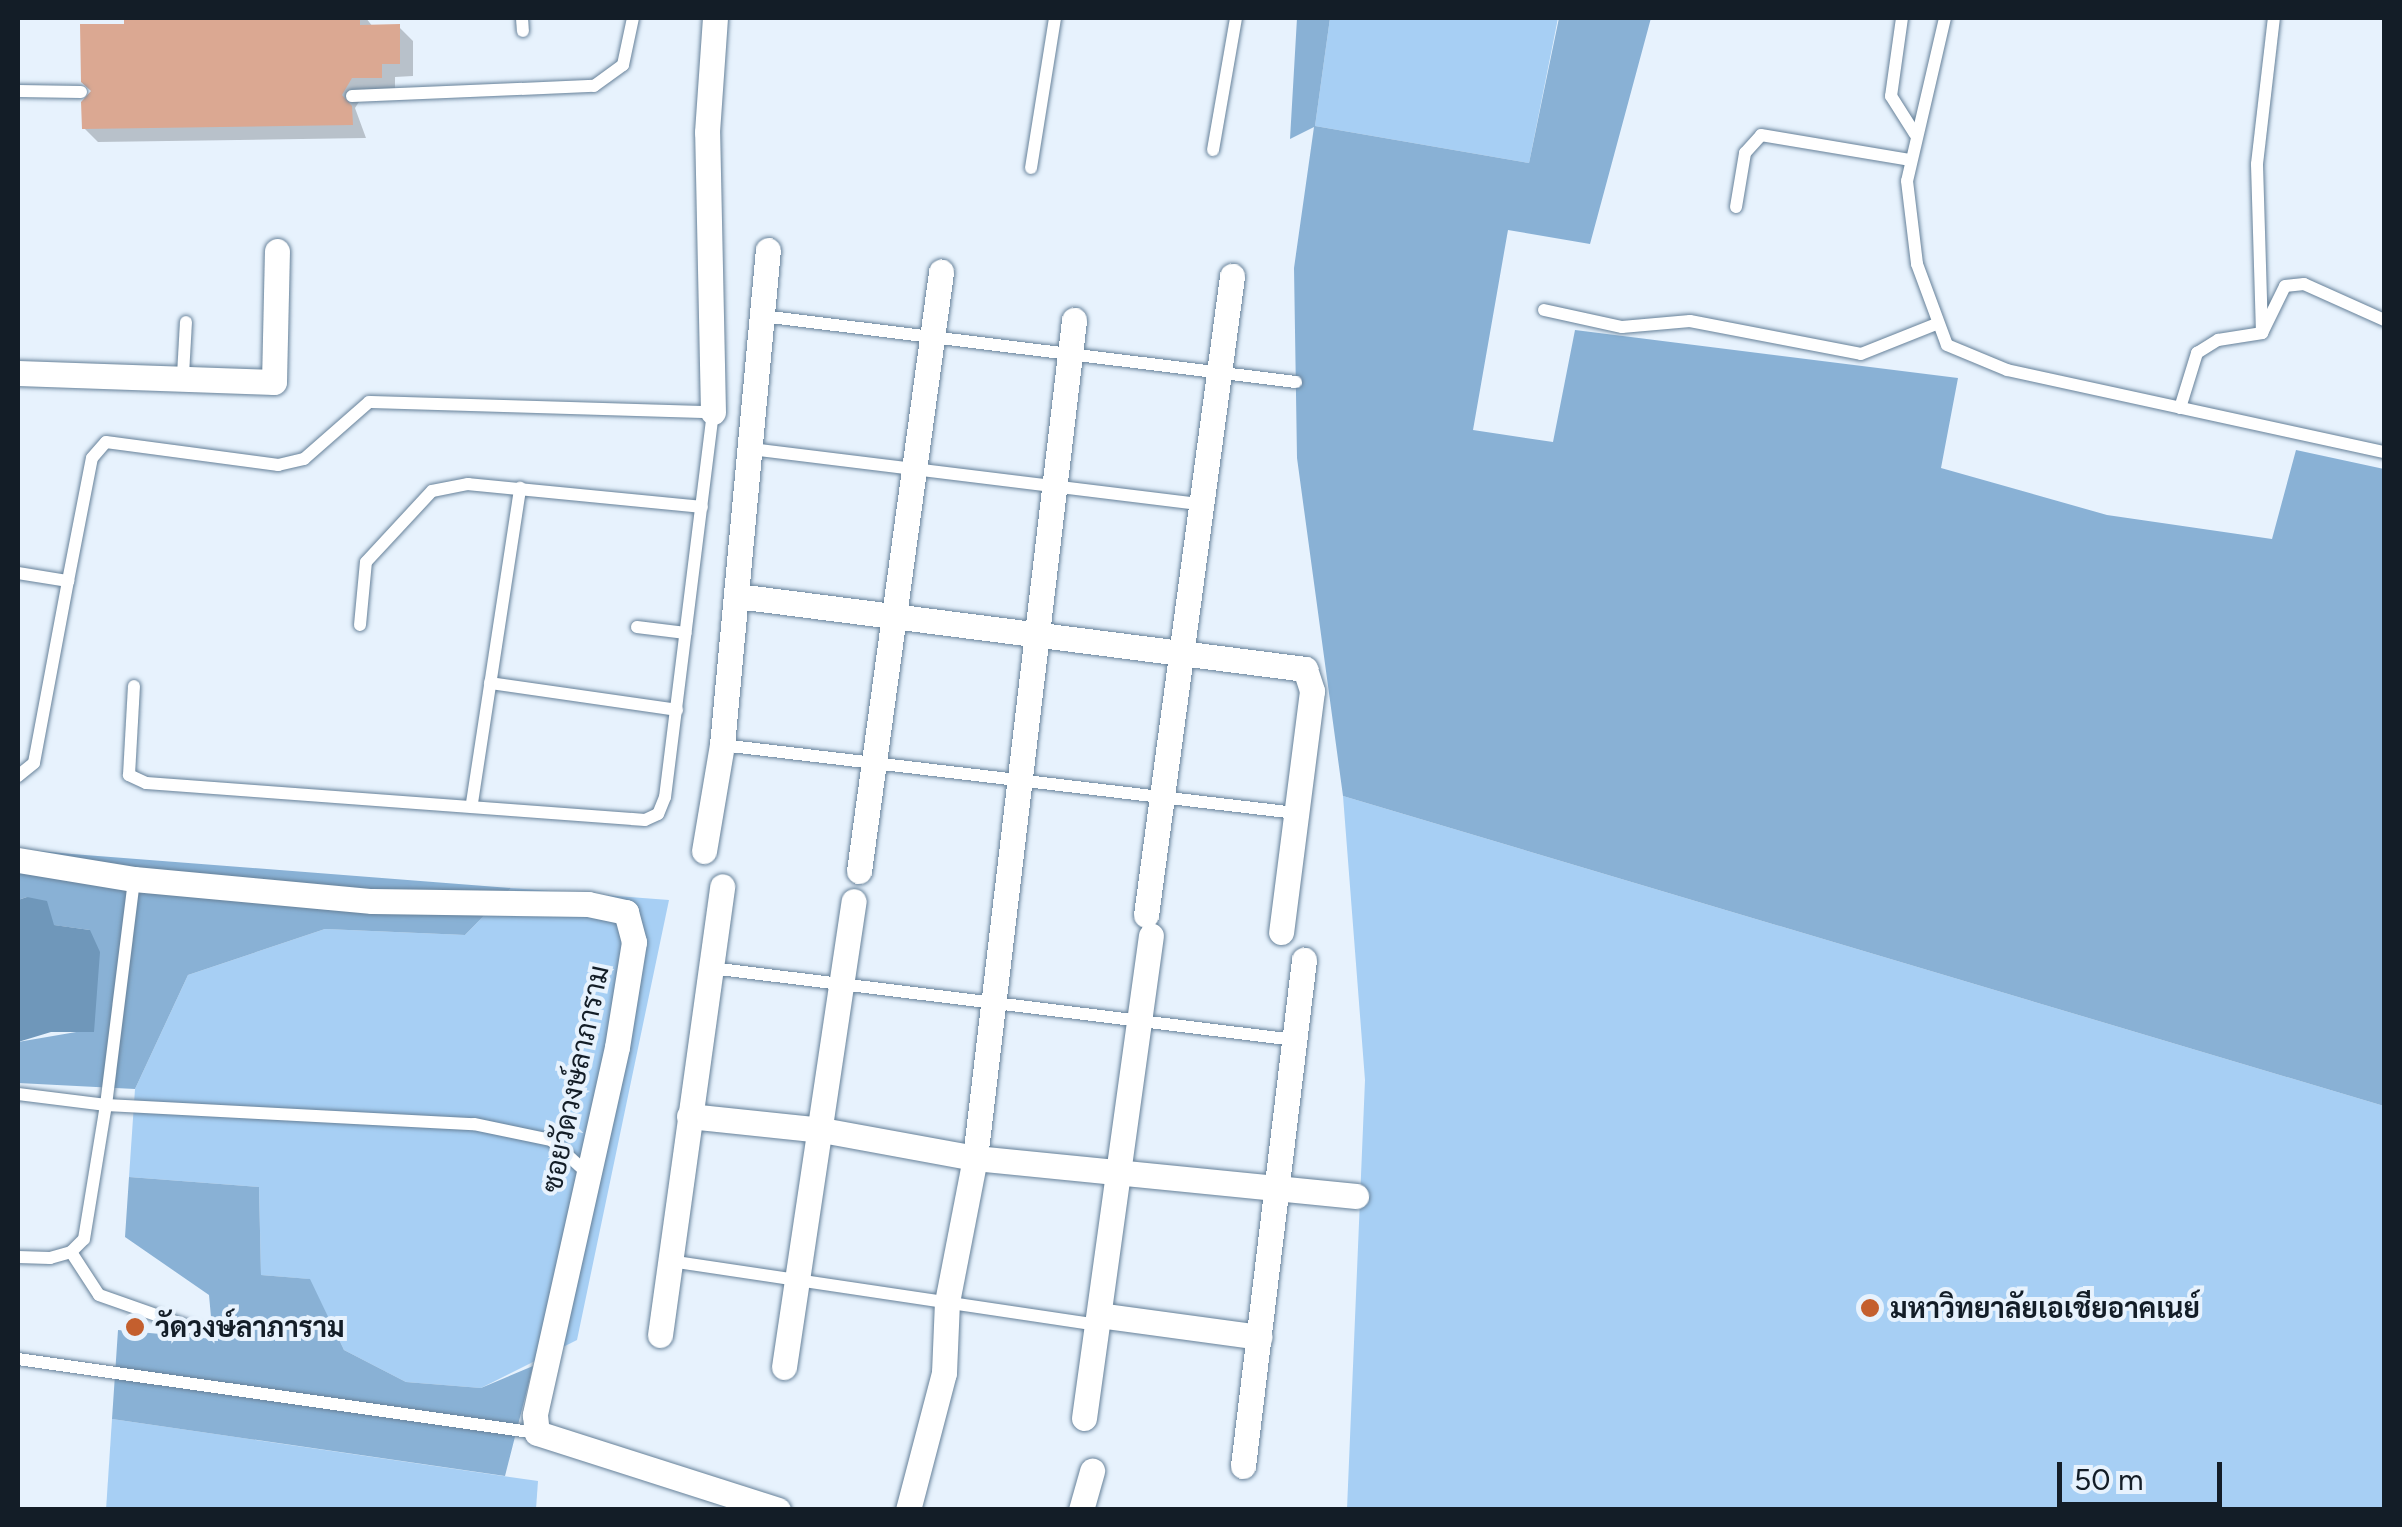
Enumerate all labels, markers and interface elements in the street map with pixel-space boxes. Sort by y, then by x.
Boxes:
street label: ซอยวัดวงษ์ลาภาราม [534,962,616,1196]
place label: มหาวิทยาลัยเอเชียอาคเนย์ [1890,1291,2200,1325]
marker: มหาวิทยาลัยเอเชียอาคเนย์ [1859,1297,1881,1319]
place label: วัดวงษ์ลาภาราม [155,1310,345,1344]
marker: วัดวงษ์ลาภาราม [124,1316,146,1338]
scale bar [2062,1442,2227,1504]
text: 50 m [2074,1461,2143,1498]

